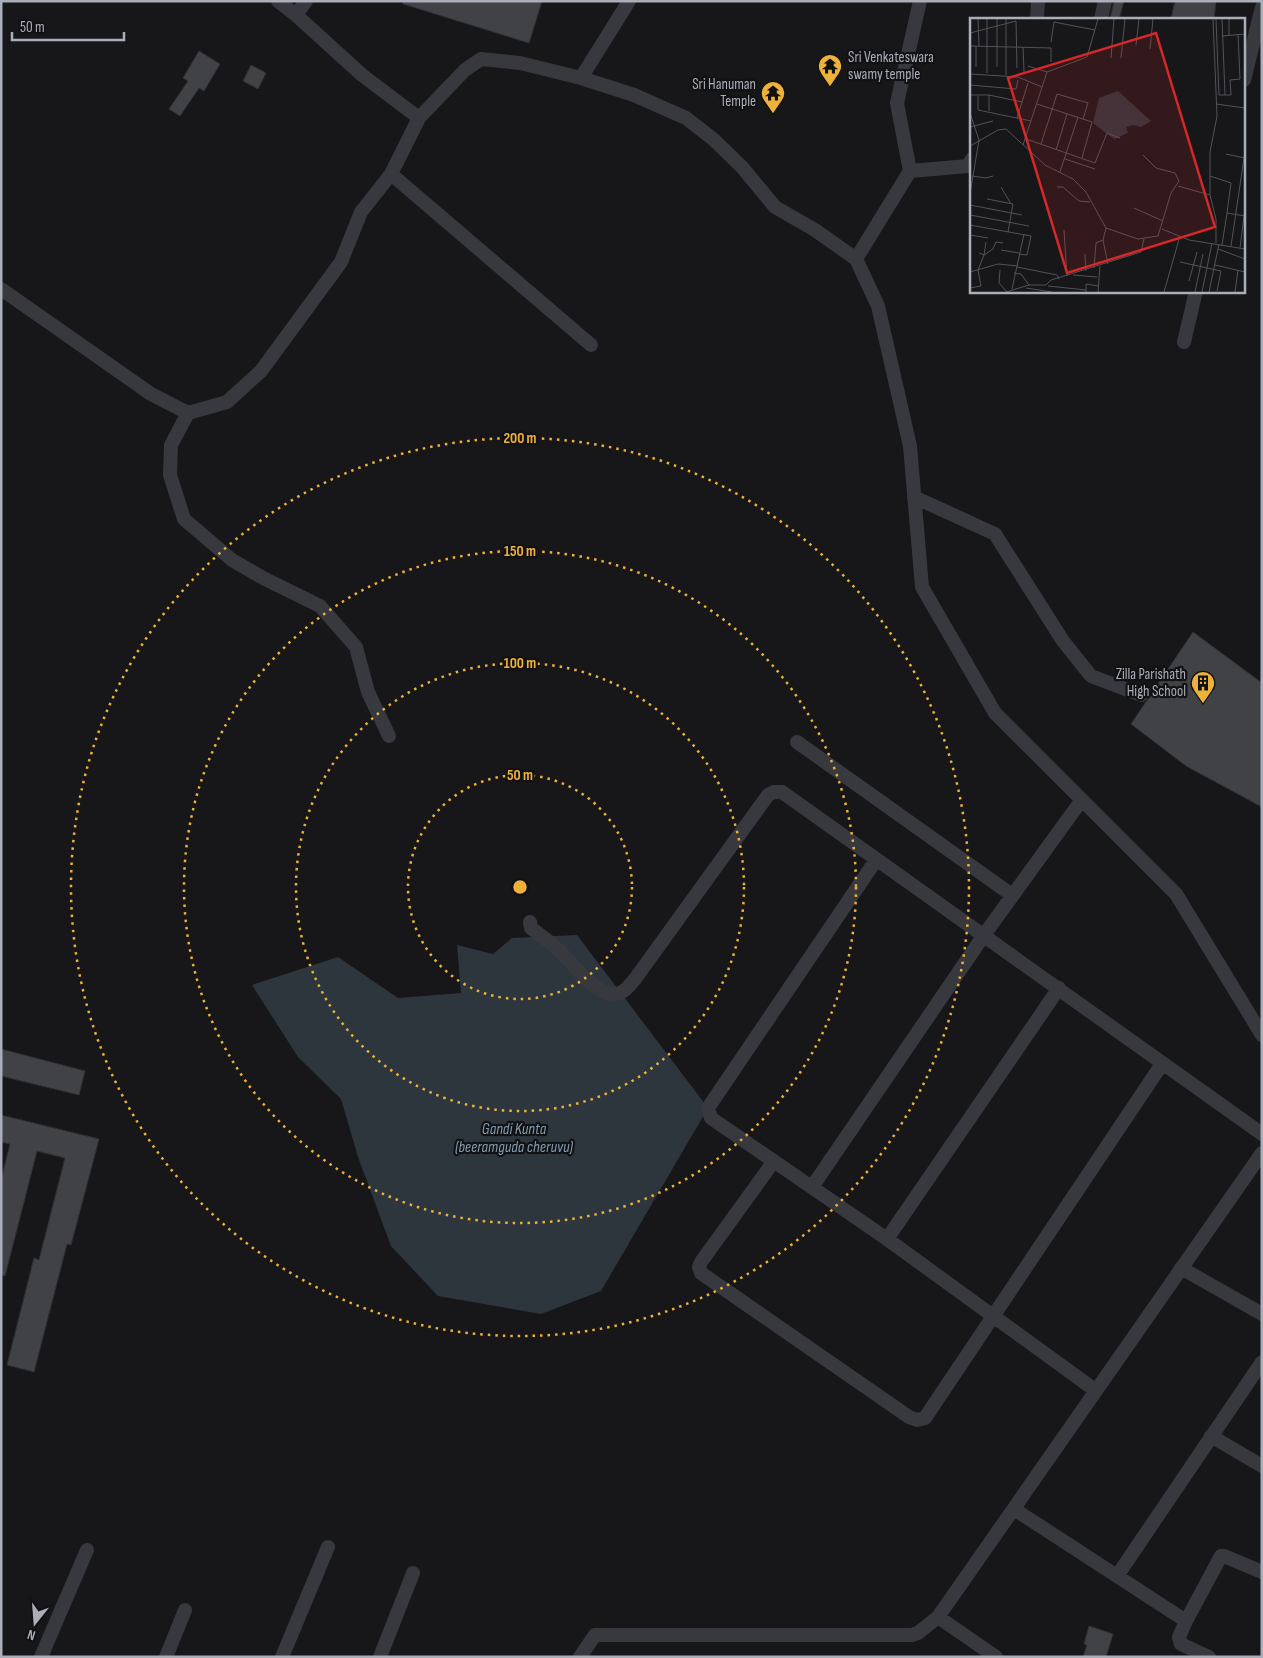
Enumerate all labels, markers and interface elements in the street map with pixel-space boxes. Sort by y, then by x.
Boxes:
scale bar [12,10,125,42]
text: 50 m [20,18,45,37]
inset map [970,18,1246,292]
place label: Sri Venkateswara swamy temple [848,48,934,84]
temple icon: Sri Venkateswara swamy temple [817,53,843,87]
place label: Sri Hanuman Temple [692,75,756,111]
temple icon: Sri Hanuman Temple [760,80,786,114]
text: 200 m [503,429,537,448]
text: 150 m [504,542,536,561]
text: 100 m [504,654,536,673]
place label: Zilla Parishath High School [1116,665,1186,701]
building icon: Zilla Parishath High School [1190,670,1216,704]
text: 50 m [507,766,533,785]
centre of rings [511,878,529,896]
water label: Gandi Kunta (beeramguda cheruvu) [455,1120,574,1157]
north arrow [10,1598,60,1648]
text: N [25,1626,37,1644]

